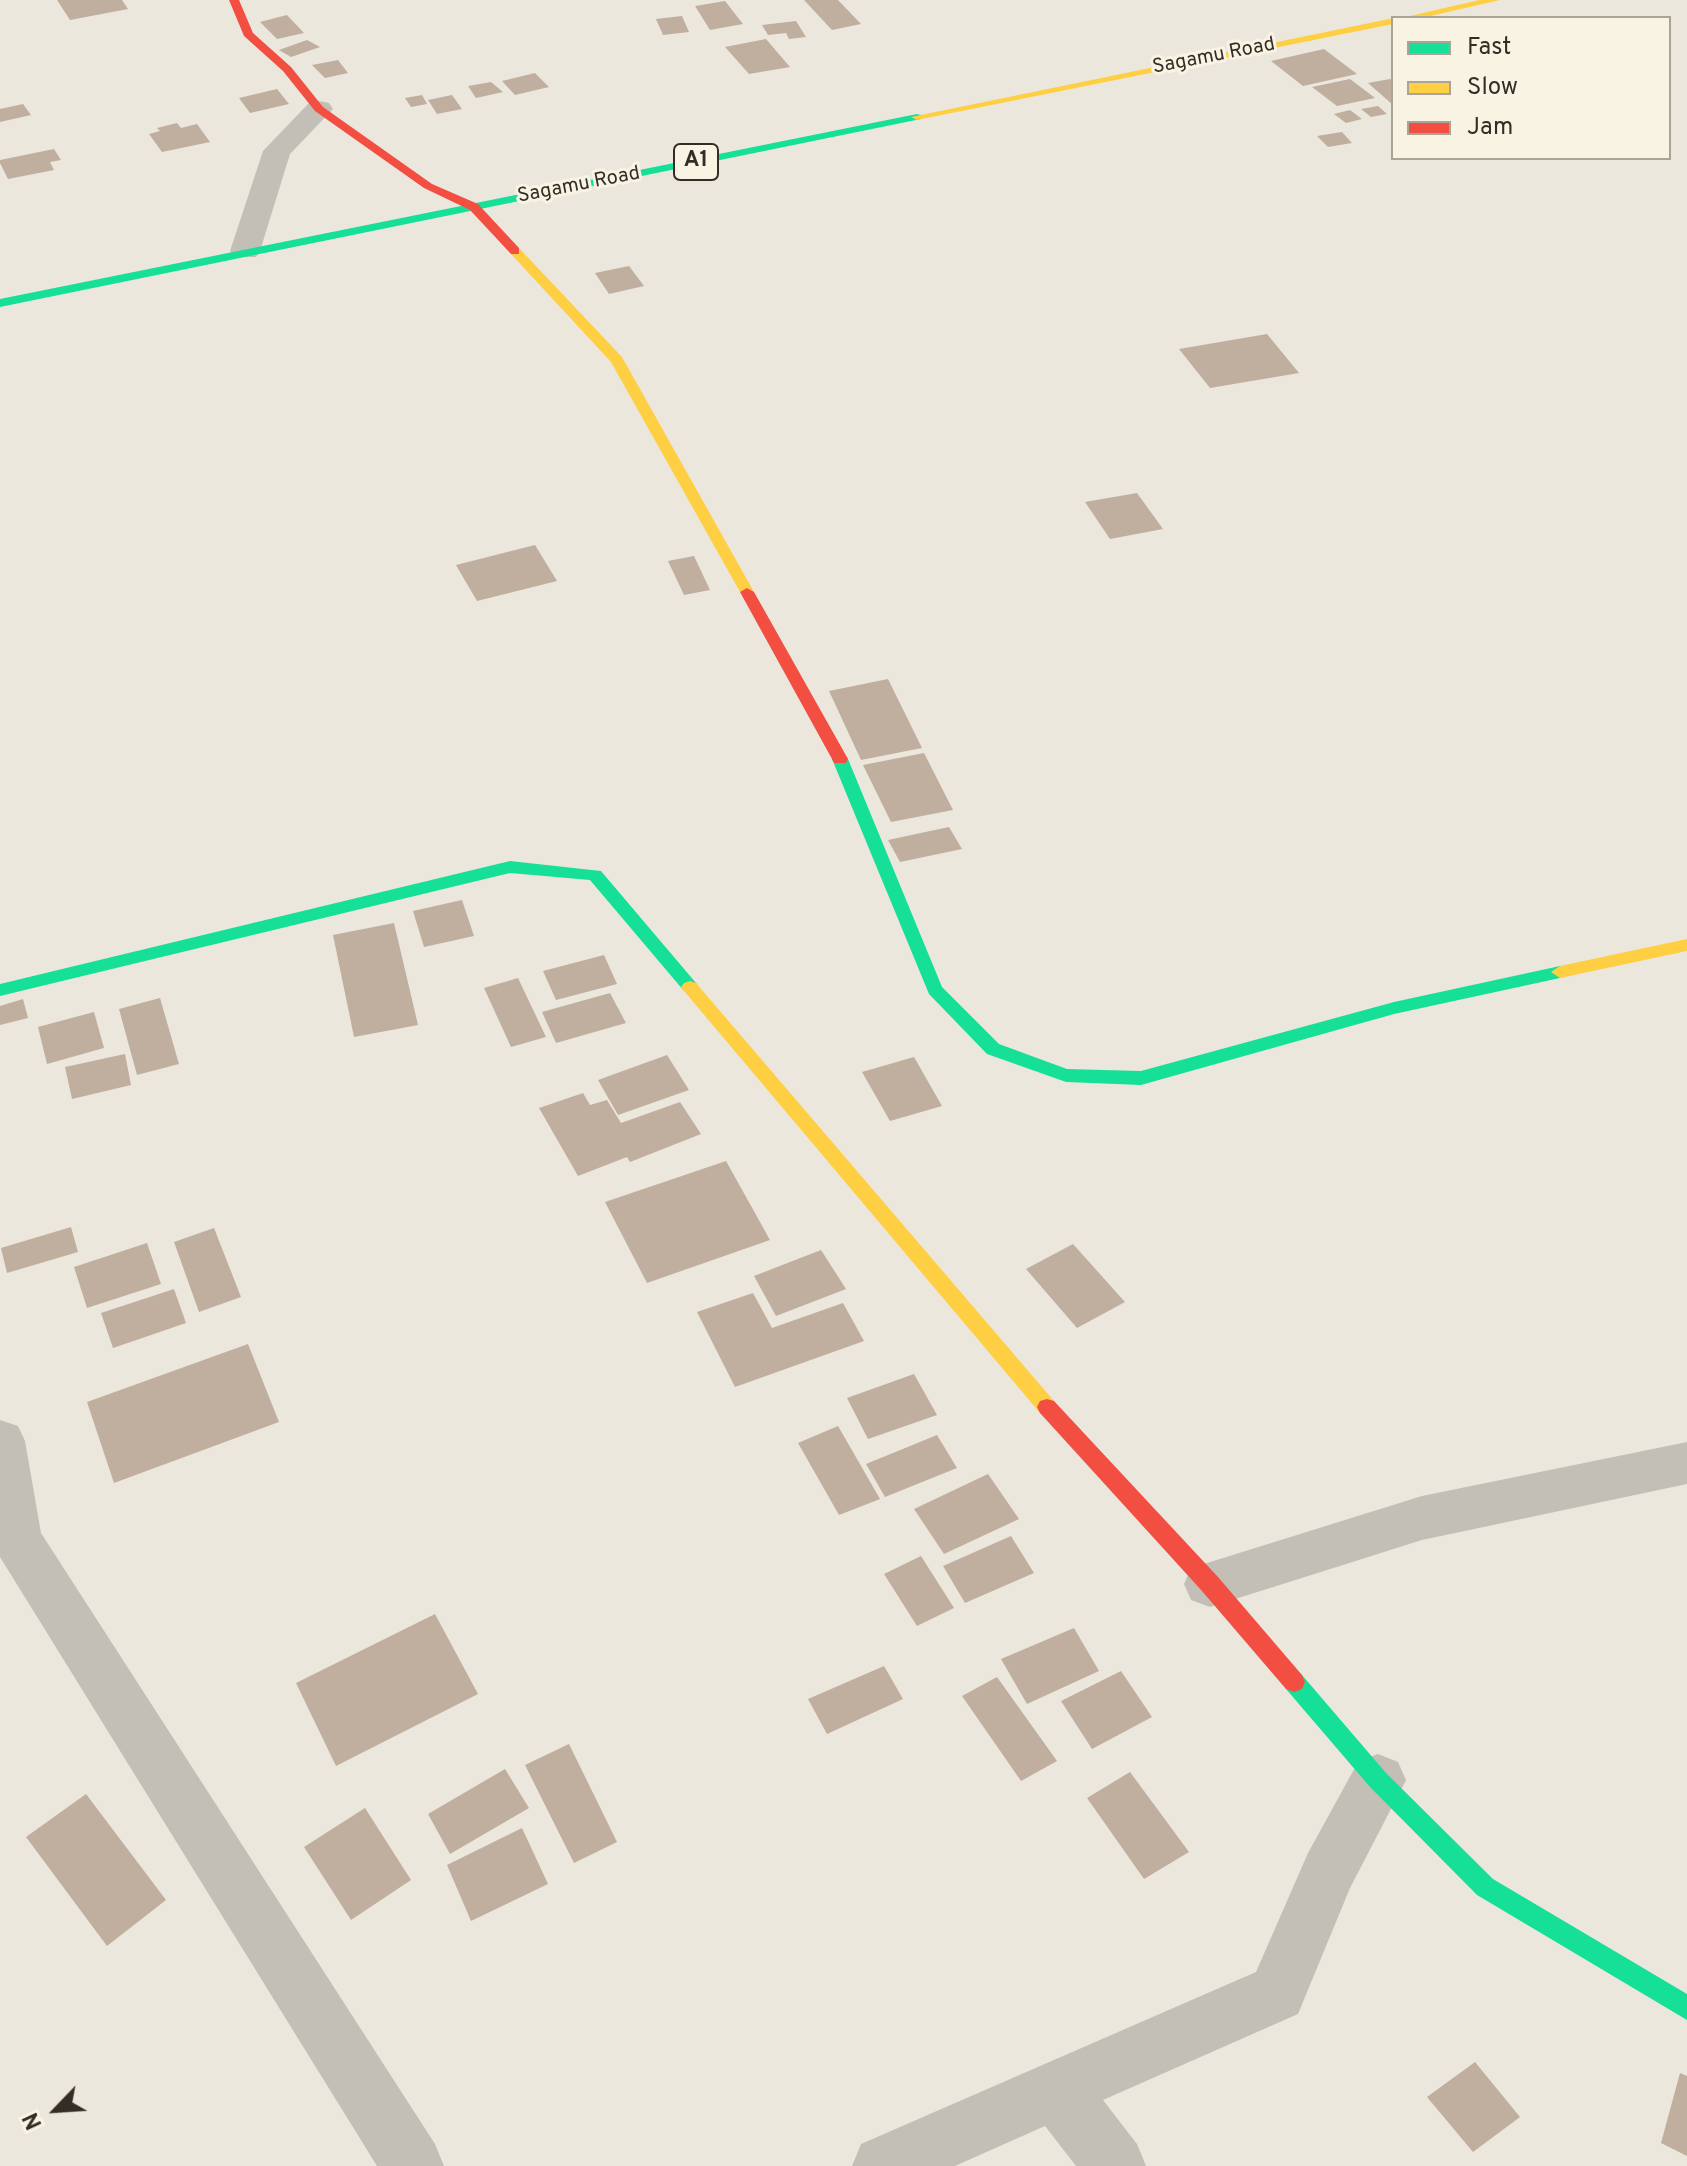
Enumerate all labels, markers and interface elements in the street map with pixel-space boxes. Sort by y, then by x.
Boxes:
legend [1391,16,1671,160]
street label: Sagamu Road [1151,33,1277,81]
text: Fast [1467,33,1511,63]
text: Slow [1467,73,1518,103]
text: Jam [1467,113,1513,143]
road number: A1 [674,144,718,180]
street label: Sagamu Road [516,162,642,210]
north arrow [16,2070,96,2150]
text: N [18,2107,49,2133]

